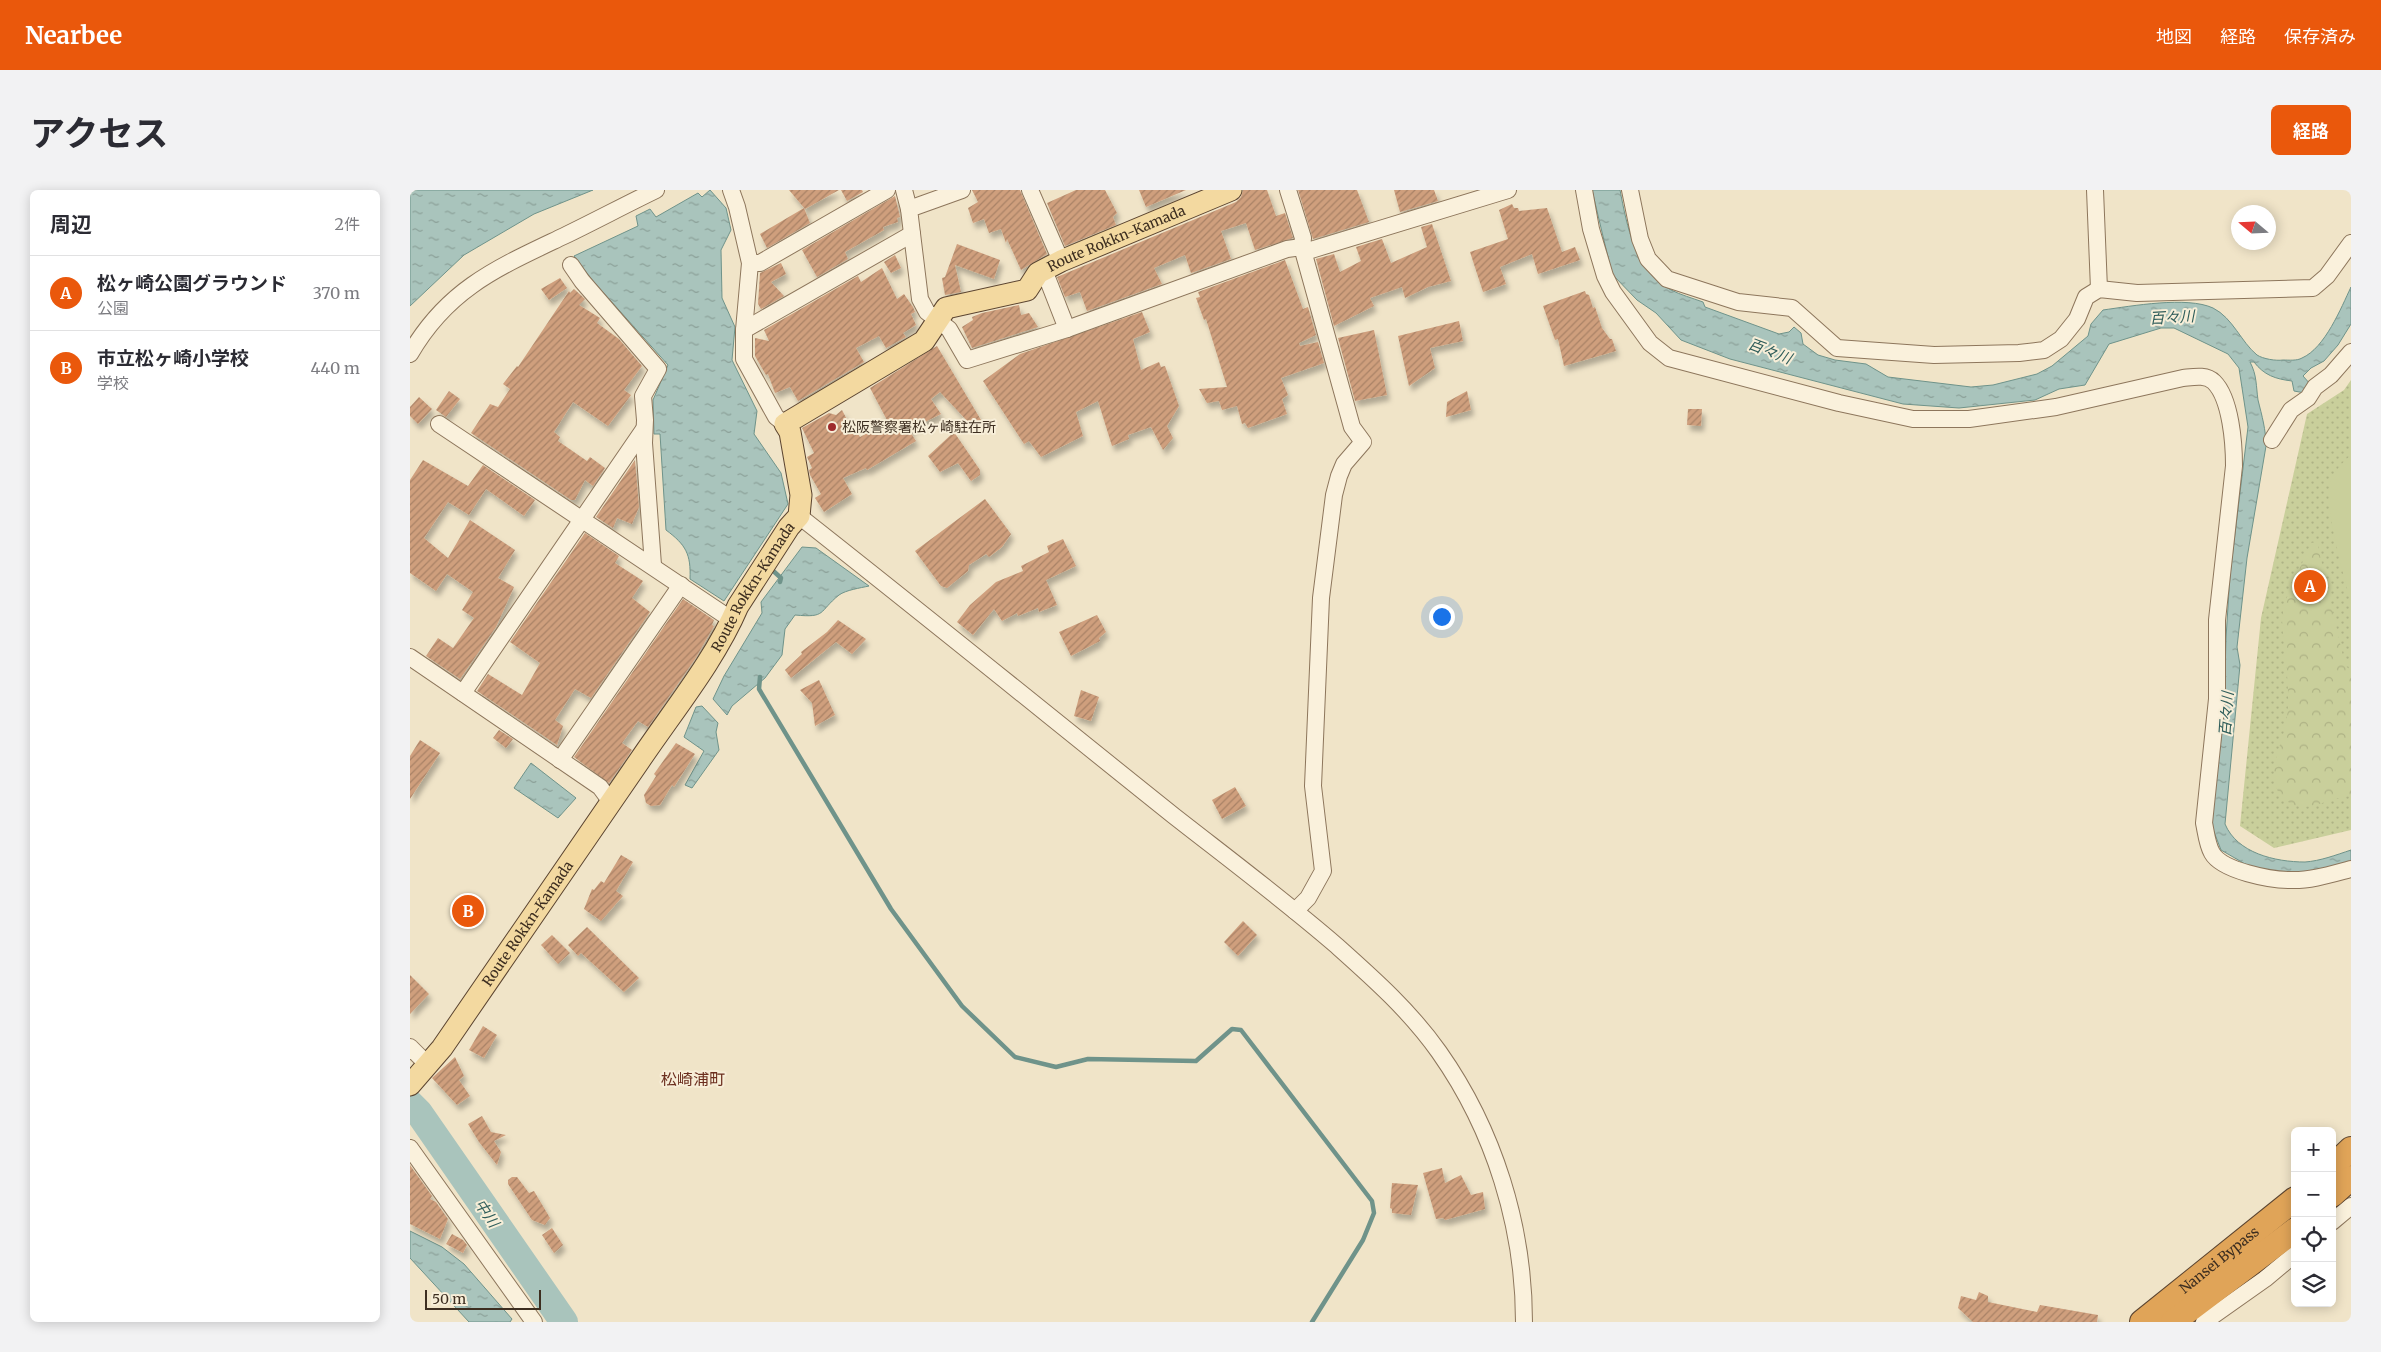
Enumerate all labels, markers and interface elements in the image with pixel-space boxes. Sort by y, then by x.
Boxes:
text: Nearbee [25,20,122,51]
text: 地図 [2156,25,2192,48]
text: 経路 [2220,25,2256,48]
text: 保存済み [2284,25,2356,48]
button: 経路 [2271,105,2351,155]
text: アクセス [30,112,168,156]
street label: Route Rokkn-Kamada [1044,201,1188,276]
north arrow [2231,205,2276,250]
text: 周辺 [50,211,92,238]
text: 2件 [334,214,360,234]
text: 松ヶ崎公園グラウンド [97,271,287,295]
text: A [60,283,72,303]
text: 370 m [313,283,360,303]
text: 公園 [97,298,129,318]
water label: 百々川 [2149,306,2197,328]
water label: 百々川 [1746,334,1796,369]
text: 市立松ヶ崎小学校 [97,346,249,370]
text: B [60,358,72,378]
text: 440 m [310,358,360,378]
text: 学校 [97,373,129,393]
place label: 松阪警察署松ヶ崎駐在所 [842,418,996,436]
marker: 松阪警察署松ヶ崎駐在所 [826,421,838,433]
street label: Route Rokkn-Kamada [707,518,799,655]
pin: A [2294,567,2326,605]
your location [1429,604,1455,630]
water label: 百々川 [2215,689,2237,737]
street label: Route Rokkn-Kamada [478,857,577,990]
pin: B [452,892,484,930]
district label: 松崎浦町 [661,1069,725,1089]
map controls [2291,1127,2336,1307]
button: + [2291,1127,2336,1172]
button: − [2291,1172,2336,1217]
water label: 中川 [471,1195,505,1232]
button: locate [2291,1217,2336,1262]
street label: Nansei Bypass [2176,1222,2263,1297]
button: layers [2291,1262,2336,1307]
scale bar [425,1287,541,1310]
text: 50 m [432,1290,466,1308]

